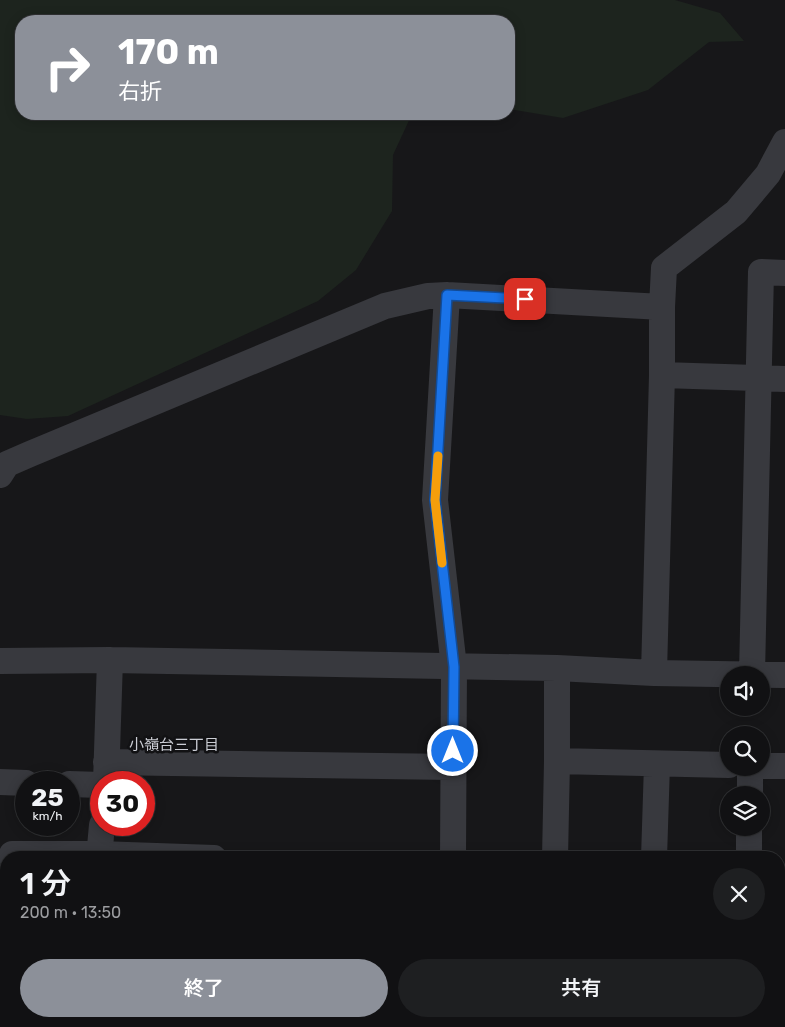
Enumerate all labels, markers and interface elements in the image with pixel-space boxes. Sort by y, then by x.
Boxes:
text: 170 m [118,31,219,73]
icon: right [35,35,100,100]
text: 右折 [118,78,162,105]
pin [504,278,546,320]
icon: arrive [511,285,539,313]
map controls [720,666,770,836]
button: sound [720,666,770,716]
position arrow [426,724,478,776]
button: search [720,726,770,776]
district label: 小嶺台三丁目 [129,736,219,754]
speed limit sign: 30 [90,771,155,836]
text: 25 [31,783,64,812]
button: layers [720,786,770,836]
text: km/h [33,809,62,823]
text: 1 分 [20,866,71,902]
button: close [713,868,765,920]
text: 200 m · 13:50 [20,903,121,922]
button: 終了 [20,959,388,1017]
button: 共有 [398,959,765,1017]

